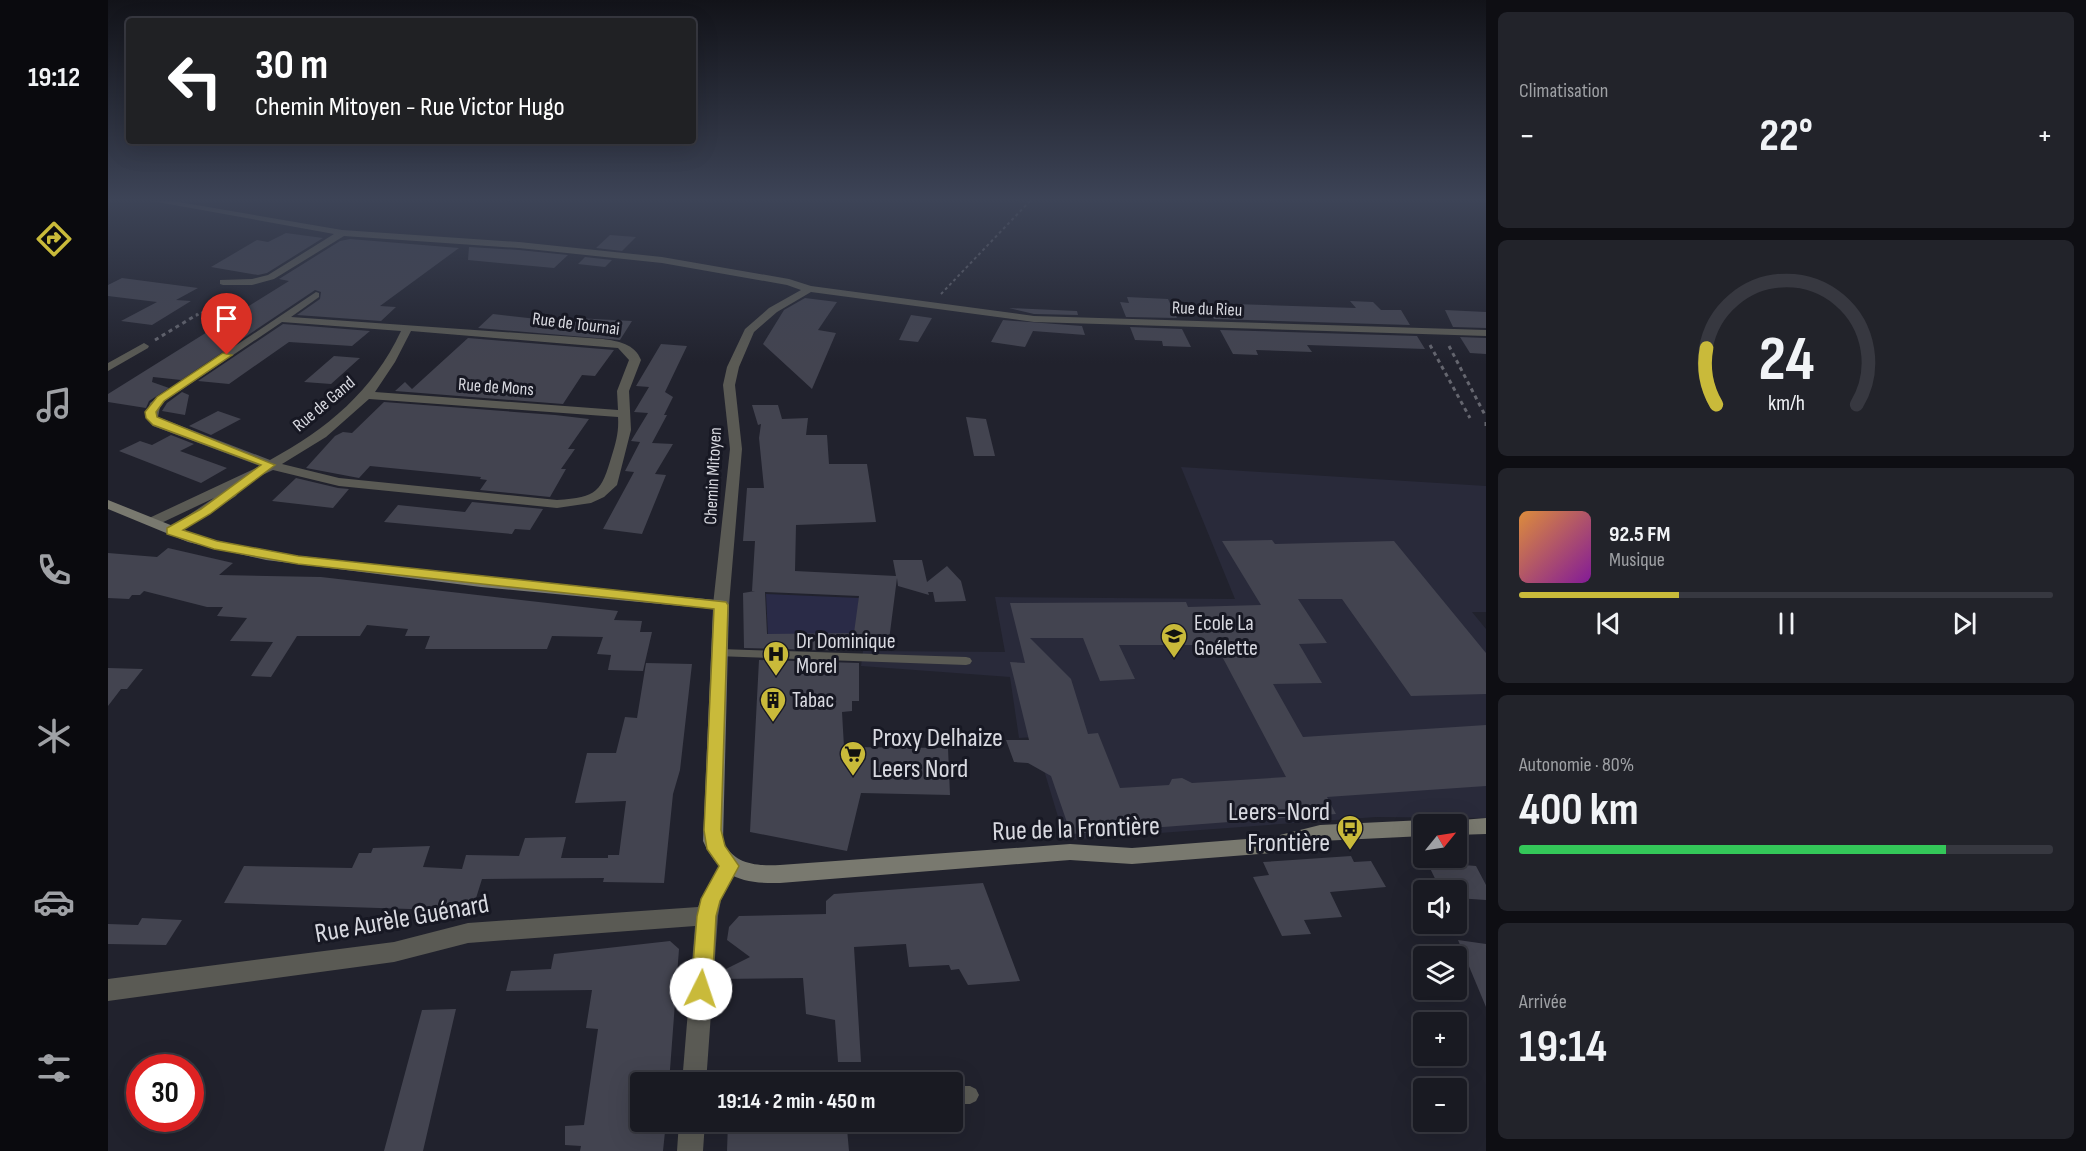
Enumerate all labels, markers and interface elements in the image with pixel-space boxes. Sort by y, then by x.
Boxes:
text: 30 m [255,40,328,91]
icon: left [156,42,234,120]
text: 19:12 [28,62,80,94]
text: Climatisation [1519,79,1608,103]
text: Chemin Mitoyen - Rue Victor Hugo [255,91,565,123]
text: 22° [1759,109,1813,164]
text: − [1519,116,1535,156]
text: + [2037,116,2053,156]
icon: directions [33,218,75,260]
pin [201,293,252,355]
street label: Rue du Rieu [1172,297,1242,321]
icon: arrive [210,302,243,335]
street label: Rue de Tournai [531,308,621,340]
text: 24 [1758,323,1814,398]
street label: Rue de Gand [289,372,359,436]
street label: Rue de Mons [457,374,535,400]
icon: music [33,384,75,426]
text: km/h [1767,391,1805,416]
street label: Chemin Mitoyen [700,427,726,525]
text: 92.5 FM [1609,521,1670,548]
text: Musique [1609,548,1665,572]
icon: phone [33,549,75,591]
icon: previous [1592,607,1625,640]
icon: pause [1770,607,1803,640]
icon: next [1948,607,1981,640]
place label: Ecole La Goélette [1194,610,1258,662]
school or university icon: Ecole La Goélette [1159,621,1189,659]
place label: Dr Dominique Morel [796,628,896,680]
hospital icon: Dr Dominique Morel [761,639,791,677]
building icon: Tabac [758,685,788,723]
place label: Tabac [792,687,834,714]
icon: climate [33,715,75,757]
place label: Proxy Delhaize Leers Nord [872,722,1003,785]
supermarket icon: Proxy Delhaize Leers Nord [838,739,868,777]
text: Autonomie · 80% [1519,753,1634,777]
text: 400 km [1519,783,1639,838]
place label: Leers-Nord Frontière [1228,796,1330,859]
street label: Rue de la Frontière [992,810,1160,848]
bus stop icon: Leers-Nord Frontière [1335,813,1365,851]
north arrow [1413,814,1467,868]
map controls [1413,814,1467,1132]
button: sound [1413,880,1467,934]
icon: car [33,881,75,923]
street label: Rue Aurèle Guénard [312,888,492,950]
button: layers [1413,946,1467,1000]
position arrow [669,957,733,1021]
text: Arrivée [1519,990,1567,1014]
button: + [1413,1012,1467,1066]
text: 19:14 [1519,1020,1607,1075]
icon: filters [33,1047,75,1089]
speed limit sign: 30 [126,1054,204,1132]
button: − [1413,1078,1467,1132]
text: 19:14 · 2 min · 450 m [718,1088,875,1115]

